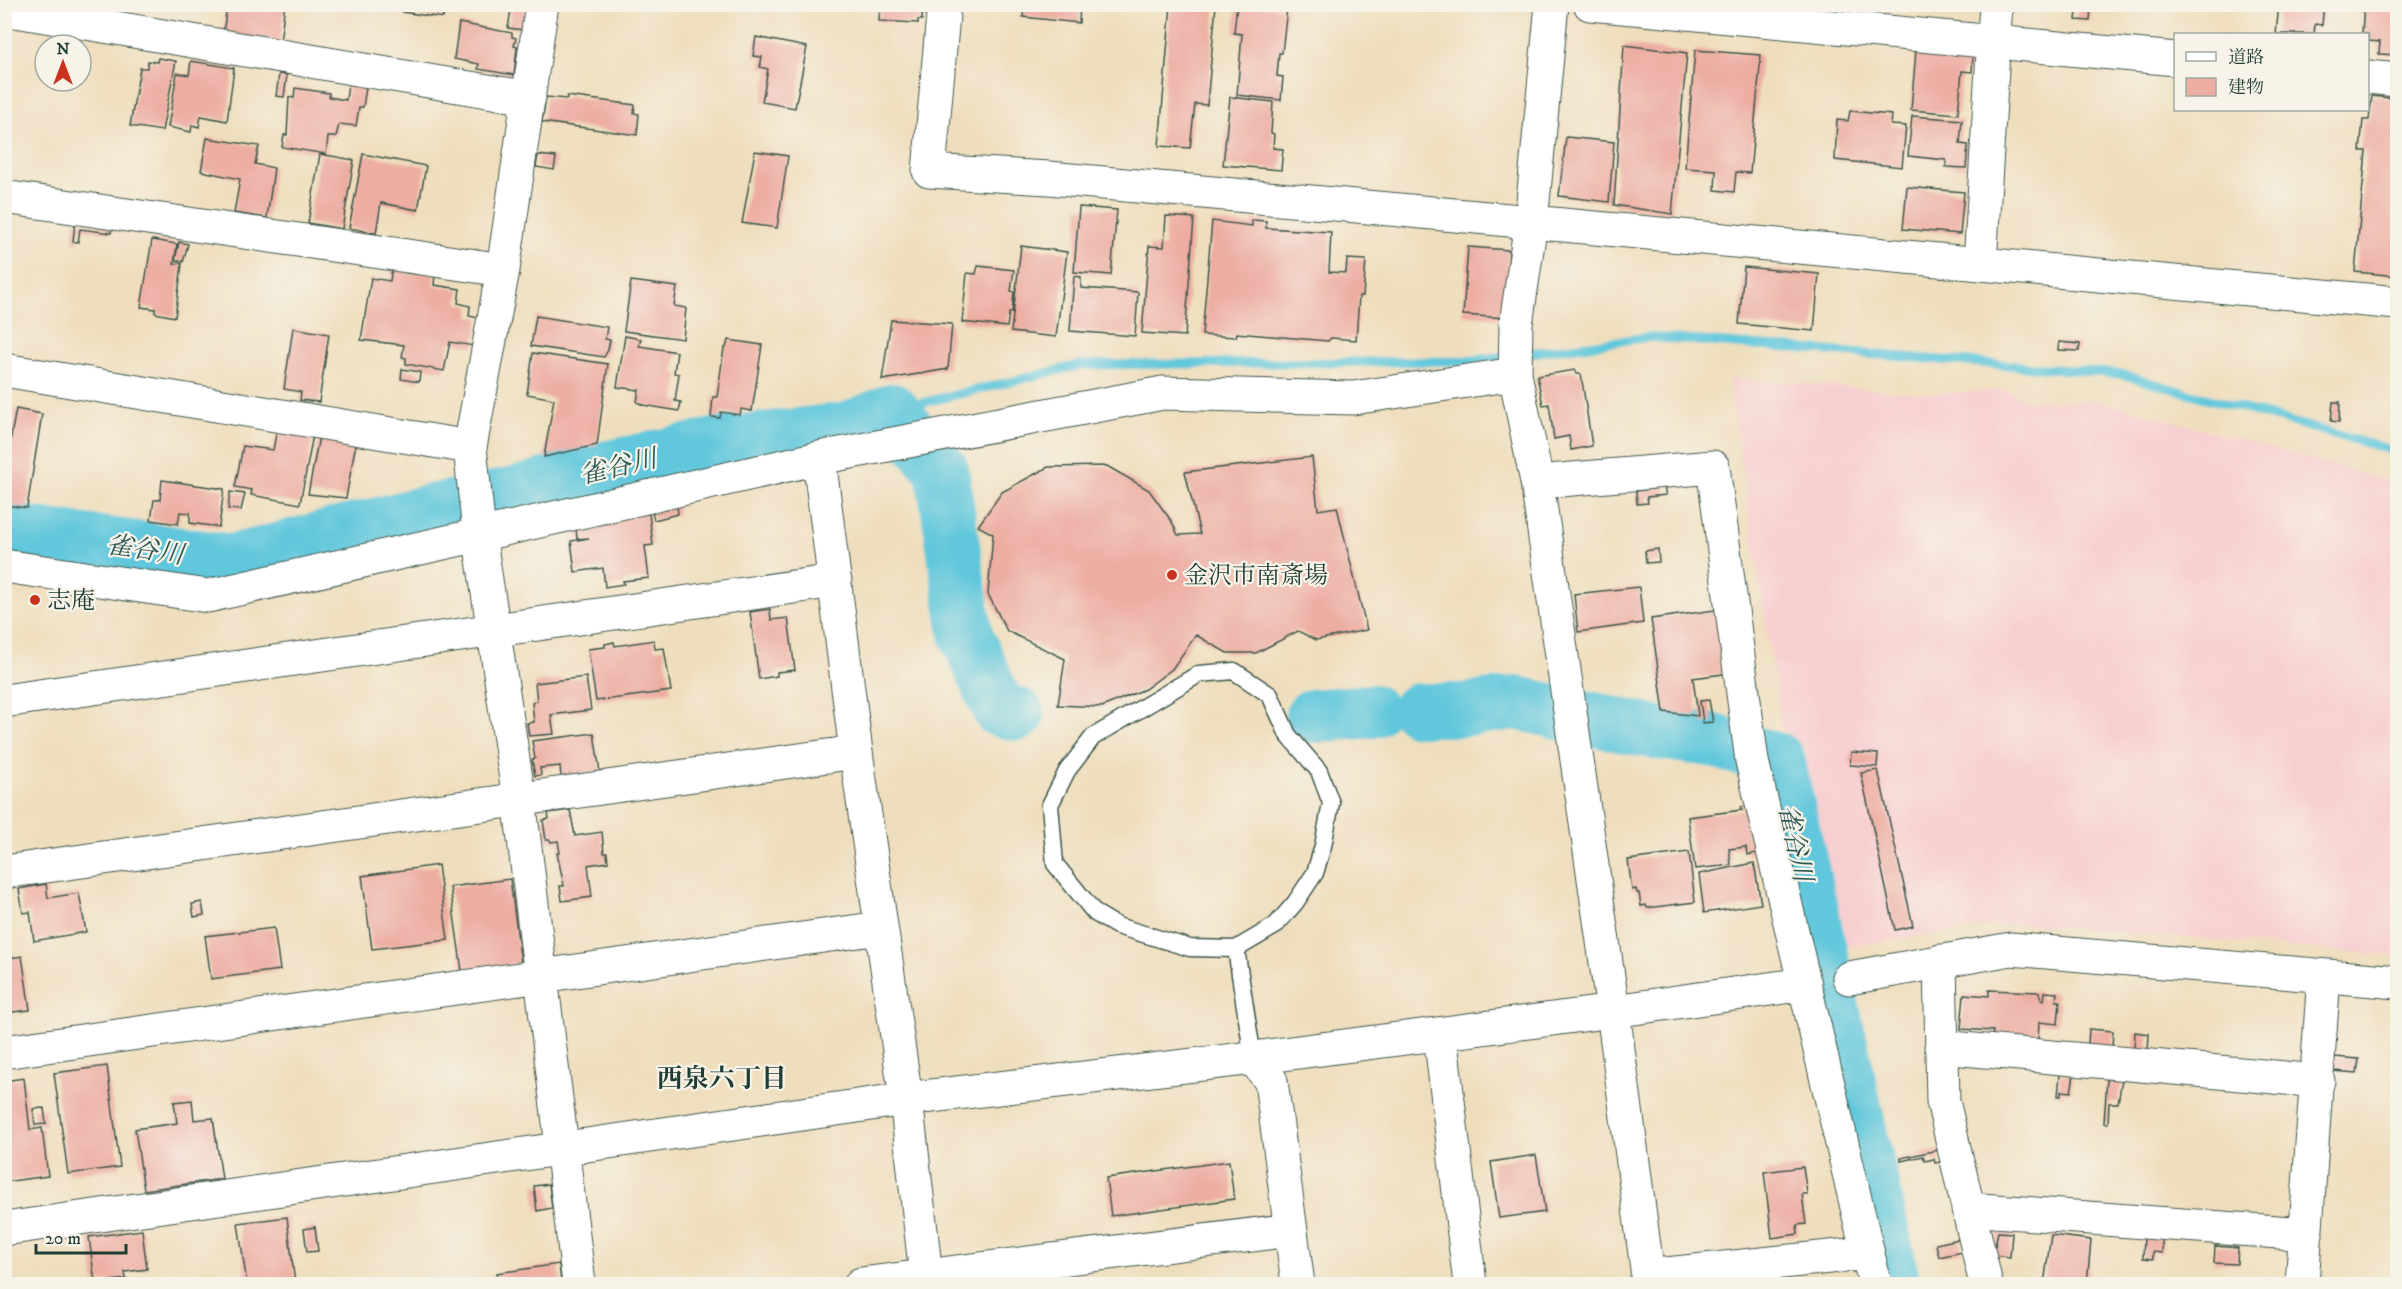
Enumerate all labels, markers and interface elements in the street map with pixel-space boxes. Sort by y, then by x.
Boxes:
north arrow [33,33,93,93]
legend [2174,33,2369,111]
text: N [56,39,70,59]
text: 道路 [2228,47,2264,69]
text: 建物 [2228,77,2264,99]
water label: 雀谷川 [577,442,663,492]
water label: 雀谷川 [104,529,189,573]
place label: 金沢市南斎場 [1184,561,1328,591]
marker: 金沢市南斎場 [1165,568,1179,582]
place label: 志庵 [47,586,95,616]
marker: 志庵 [28,593,42,607]
water label: 雀谷川 [1770,802,1819,888]
district label: 西泉六丁目 [657,1063,787,1096]
scale bar [36,1217,126,1255]
text: 20 m [45,1228,81,1250]

